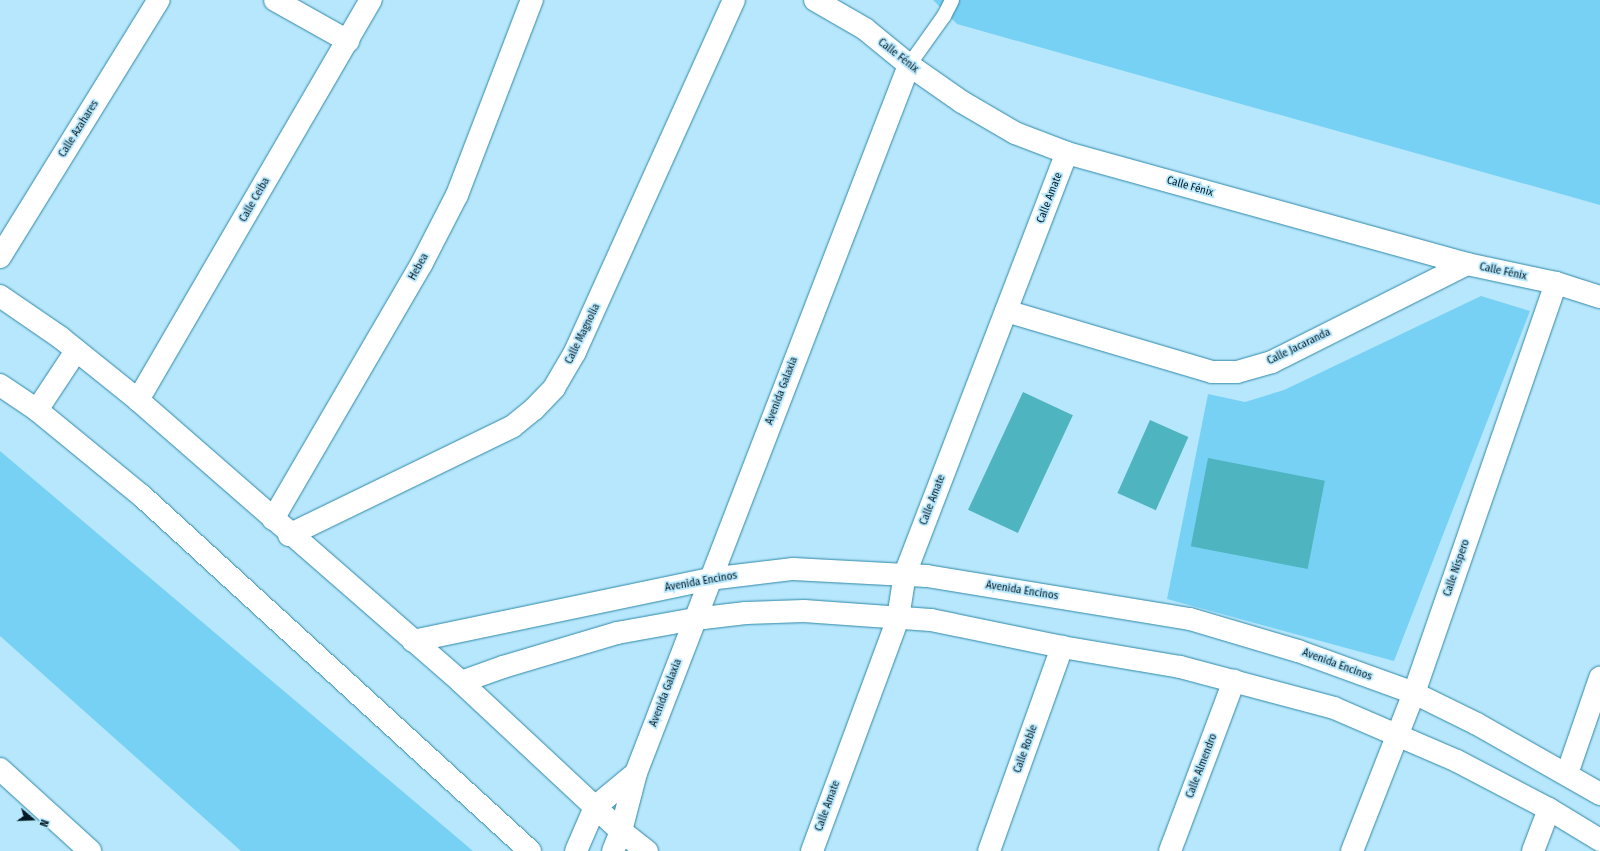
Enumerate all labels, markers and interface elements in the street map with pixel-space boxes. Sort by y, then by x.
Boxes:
street label: Calle Fénix [875,36,921,76]
street label: Calle Azahares [56,98,102,160]
street label: Calle Amate [1034,171,1066,225]
street label: Calle Fénix [1165,174,1215,200]
street label: Calle Ceiba [237,175,273,225]
street label: Hebea [406,251,432,283]
street label: Calle Fénix [1478,261,1528,283]
street label: Calle Magnolia [563,302,603,366]
street label: Calle Jacaranda [1265,326,1333,368]
street label: Avenida Galaxia [763,355,801,427]
street label: Calle Amate [917,473,949,527]
street label: Calle Níspero [1441,538,1473,598]
street label: Avenida Encinos [664,569,738,595]
street label: Avenida Encinos [985,579,1059,603]
street label: Avenida Encinos [1300,646,1374,684]
street label: Avenida Galaxia [647,657,685,729]
street label: Calle Roble [1011,723,1041,775]
street label: Calle Almendro [1184,732,1220,800]
street label: Calle Amate [813,779,843,833]
north arrow [12,799,52,839]
text: N [37,818,51,828]

